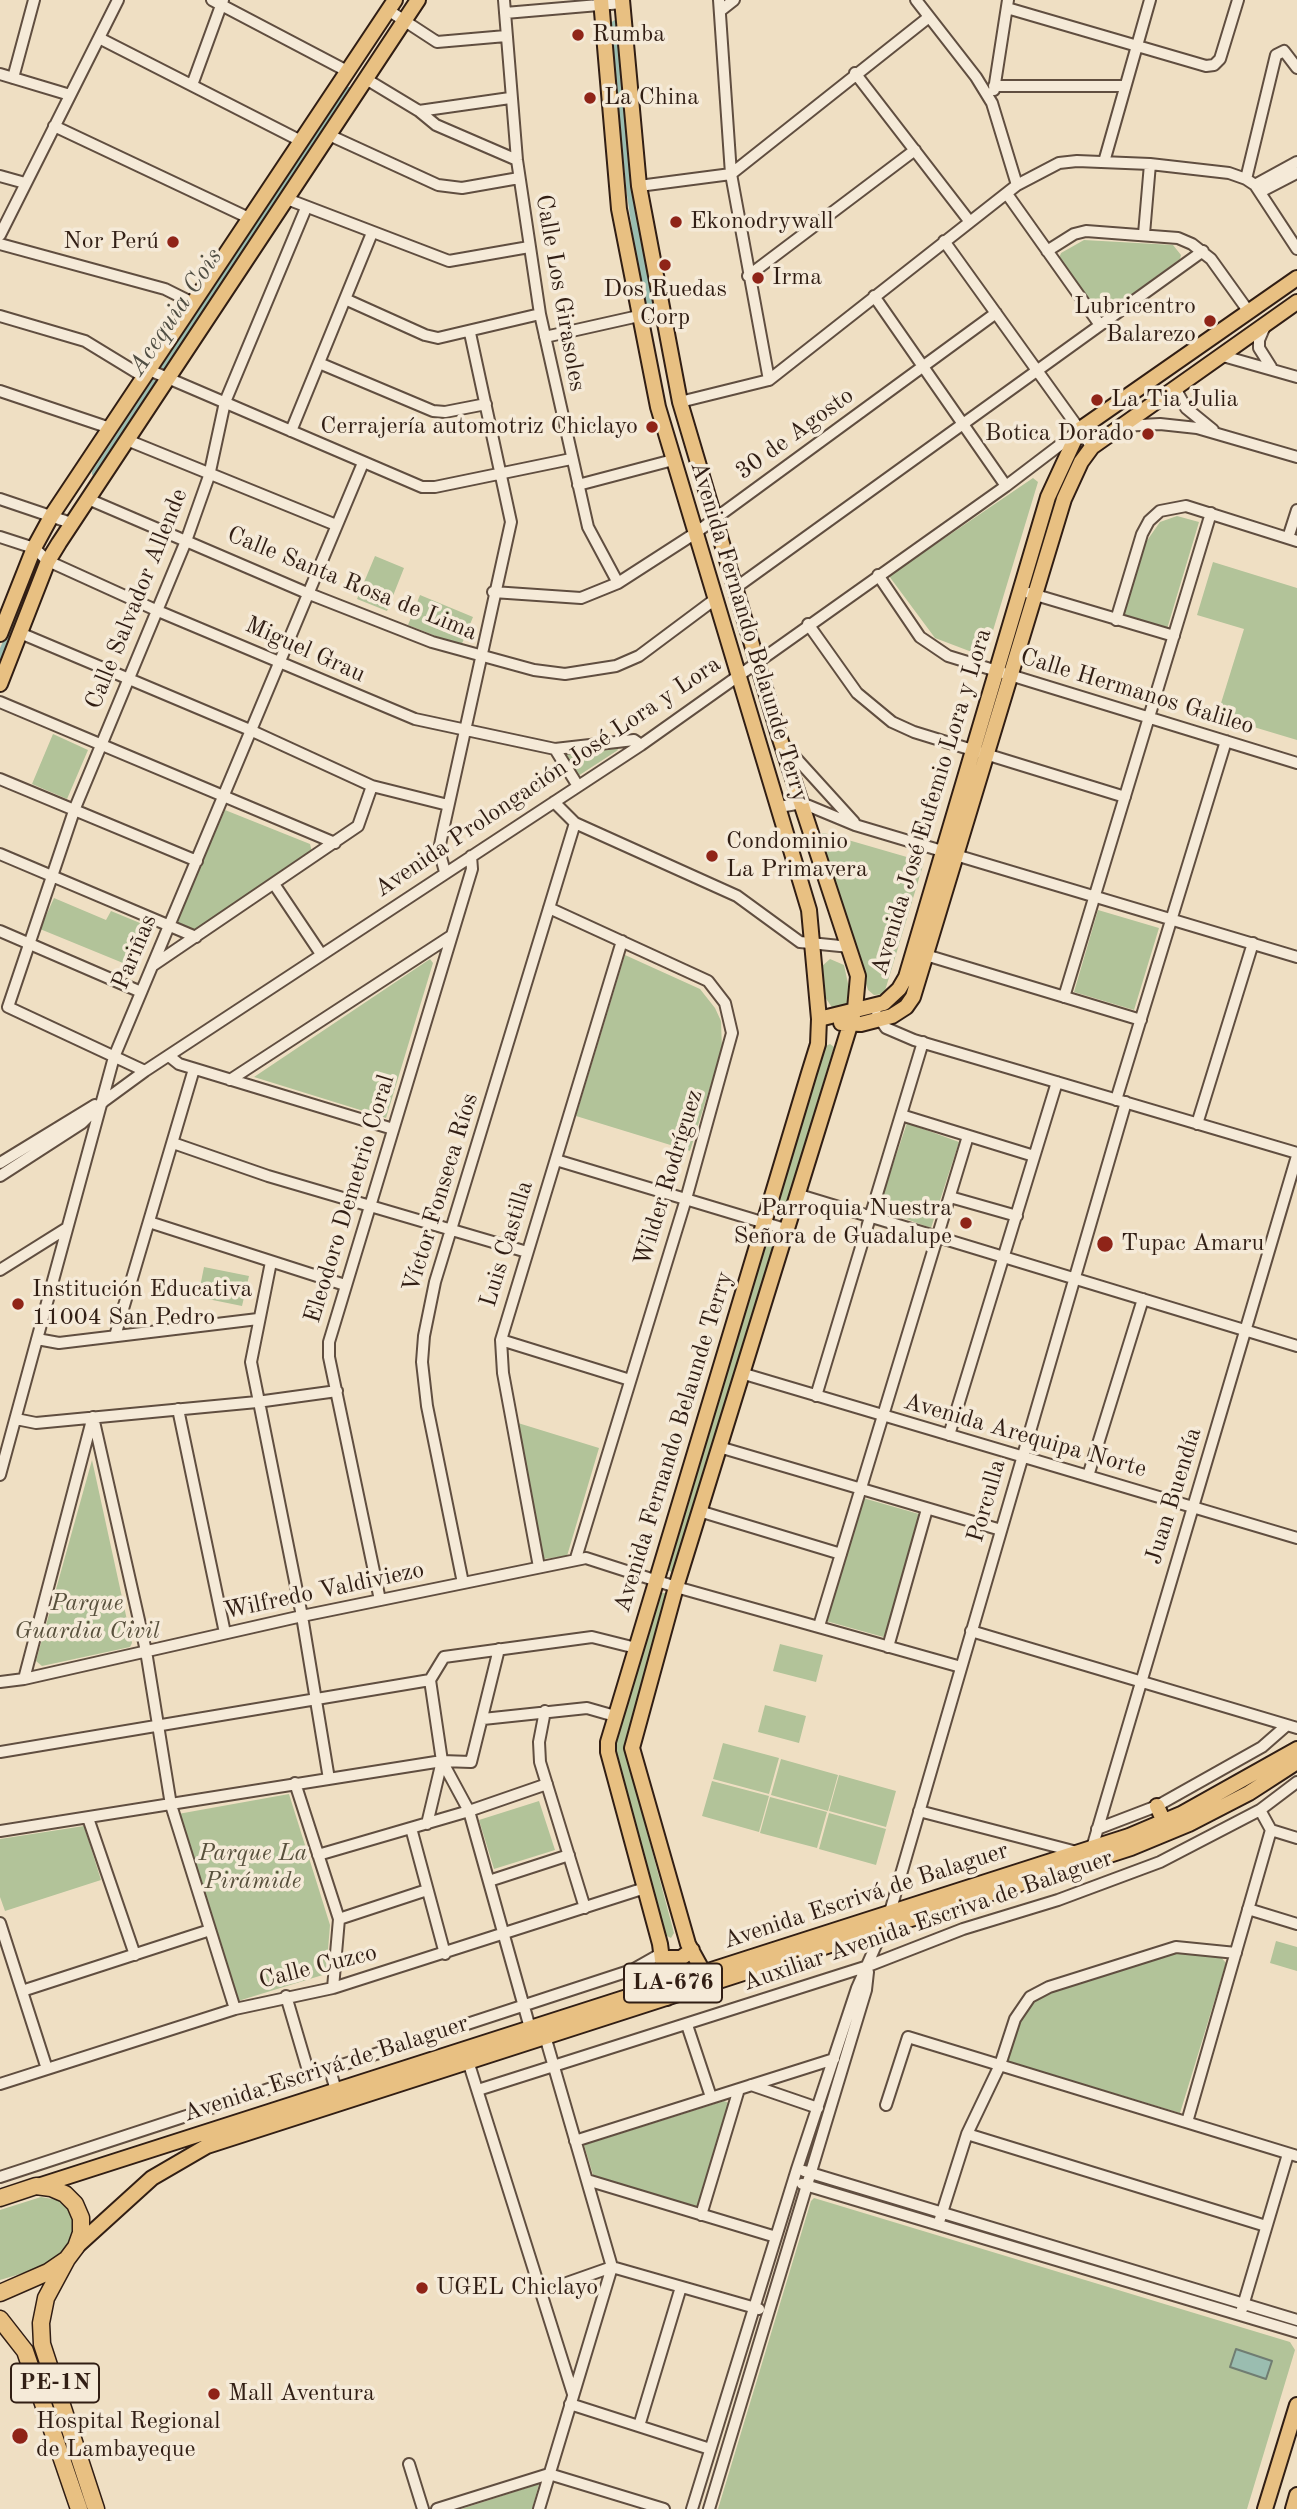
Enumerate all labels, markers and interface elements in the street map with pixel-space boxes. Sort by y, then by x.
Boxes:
place label: Rumba [592,21,665,49]
marker: Rumba [570,27,586,43]
place label: La China [604,84,699,112]
marker: La China [582,90,598,106]
street label: Calle Los Girasoles [528,192,592,394]
place label: Ekonodrywall [690,208,834,236]
marker: Ekonodrywall [668,214,684,230]
place label: Nor Perú [63,228,159,256]
marker: Nor Perú [165,234,181,250]
water label: Acequia Cois [122,242,230,382]
marker: Dos Ruedas Corp [657,257,673,273]
place label: Irma [772,264,822,292]
marker: Irma [750,270,766,286]
place label: Dos Ruedas Corp [603,276,727,332]
place label: Lubricentro Balarezo [1074,293,1196,349]
marker: Lubricentro Balarezo [1202,313,1218,329]
street label: 30 de Agosto [730,382,860,486]
place label: La Tia Julia [1111,386,1238,414]
marker: La Tia Julia [1089,392,1105,408]
place label: Cerrajería automotriz Chiclayo [320,413,638,441]
marker: Cerrajería automotriz Chiclayo [644,419,660,435]
place label: Botica Dorado [985,420,1134,448]
marker: Botica Dorado [1140,426,1156,442]
street label: Avenida Fernando Belaunde Terry [683,458,815,806]
street label: Calle Salvador Allende [80,484,194,714]
street label: Calle Santa Rosa de Lima [223,521,481,647]
street label: Miguel Grau [240,611,370,689]
street label: Avenida José Eufemio Lora y Lora [865,625,999,979]
street label: Calle Hermanos Galileo [1017,643,1257,741]
street label: Avenida Prolongación José Lora y Lora [369,650,727,904]
place label: Condominio La Primavera [726,828,868,884]
marker: Condominio La Primavera [704,848,720,864]
street label: Pariñas [106,910,164,994]
street label: Eleodoro Demetrio Coral [298,1071,402,1327]
street label: Wilder Rodríguez [628,1086,710,1270]
street label: Víctor Fonseca Ríos [397,1090,485,1296]
street label: Luis Castilla [474,1177,540,1311]
place label: Parroquia Nuestra Señora de Guadalupe [733,1195,952,1251]
marker: Parroquia Nuestra Señora de Guadalupe [958,1215,974,1231]
place label: Tupac Amaru [1121,1230,1264,1258]
marker: Tupac Amaru [1095,1234,1115,1254]
street label: Avenida Fernando Belaunde Terry [608,1268,740,1616]
place label: Institución Educativa 11004 San Pedro [32,1276,252,1332]
marker: Institución Educativa 11004 San Pedro [10,1296,26,1312]
street label: Avenida Arequipa Norte [900,1388,1150,1484]
street label: Juan Buendía [1140,1424,1208,1568]
street label: Porculla [961,1456,1013,1546]
street label: Wilfredo Valdiviezo [221,1556,427,1626]
park label: Parque Guardia Civil [14,1590,160,1646]
street label: Avenida Escrivá de Balaguer [720,1836,1012,1956]
park label: Parque La Pirámide [199,1840,307,1896]
street label: Auxiliar Avenida Escriva de Balaguer [739,1844,1117,1998]
street label: Calle Cuzco [256,1938,380,1996]
road number: LA-676 [624,1964,722,2002]
street label: Avenida Escrivá de Balaguer [180,2009,472,2129]
place label: UGEL Chiclayo [436,2274,598,2302]
marker: UGEL Chiclayo [414,2280,430,2296]
road number: PE-1N [11,2364,99,2402]
place label: Mall Aventura [228,2380,375,2408]
marker: Mall Aventura [206,2386,222,2402]
place label: Hospital Regional de Lambayeque [36,2408,220,2464]
marker: Hospital Regional de Lambayeque [10,2426,30,2446]

